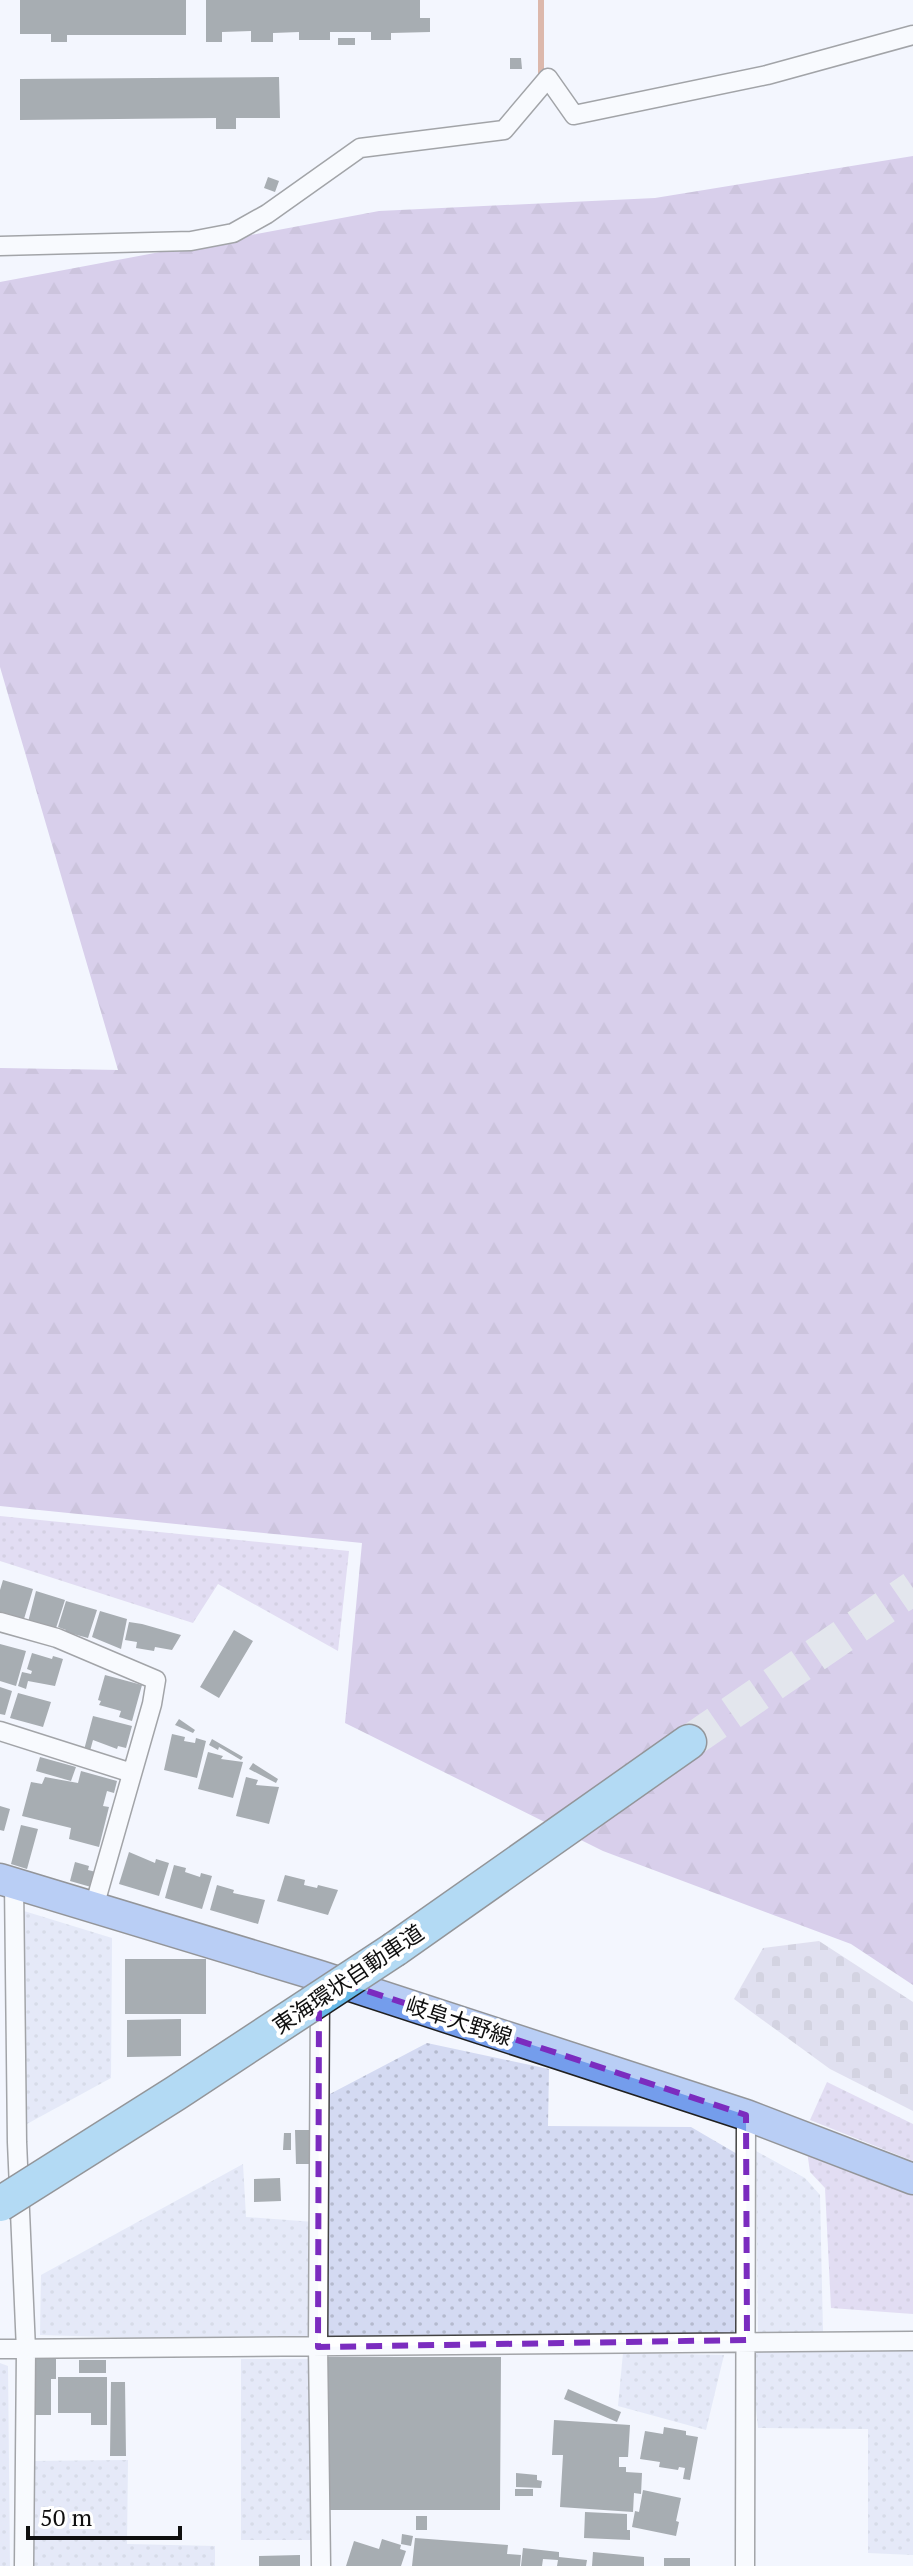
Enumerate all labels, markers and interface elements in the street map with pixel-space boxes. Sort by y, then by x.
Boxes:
street label: 東海環状自動車道 [267,1917,429,2040]
street label: 岐阜大野線 [402,1990,516,2051]
scale bar [28,2490,180,2540]
text: 50 m [40,2501,92,2533]

